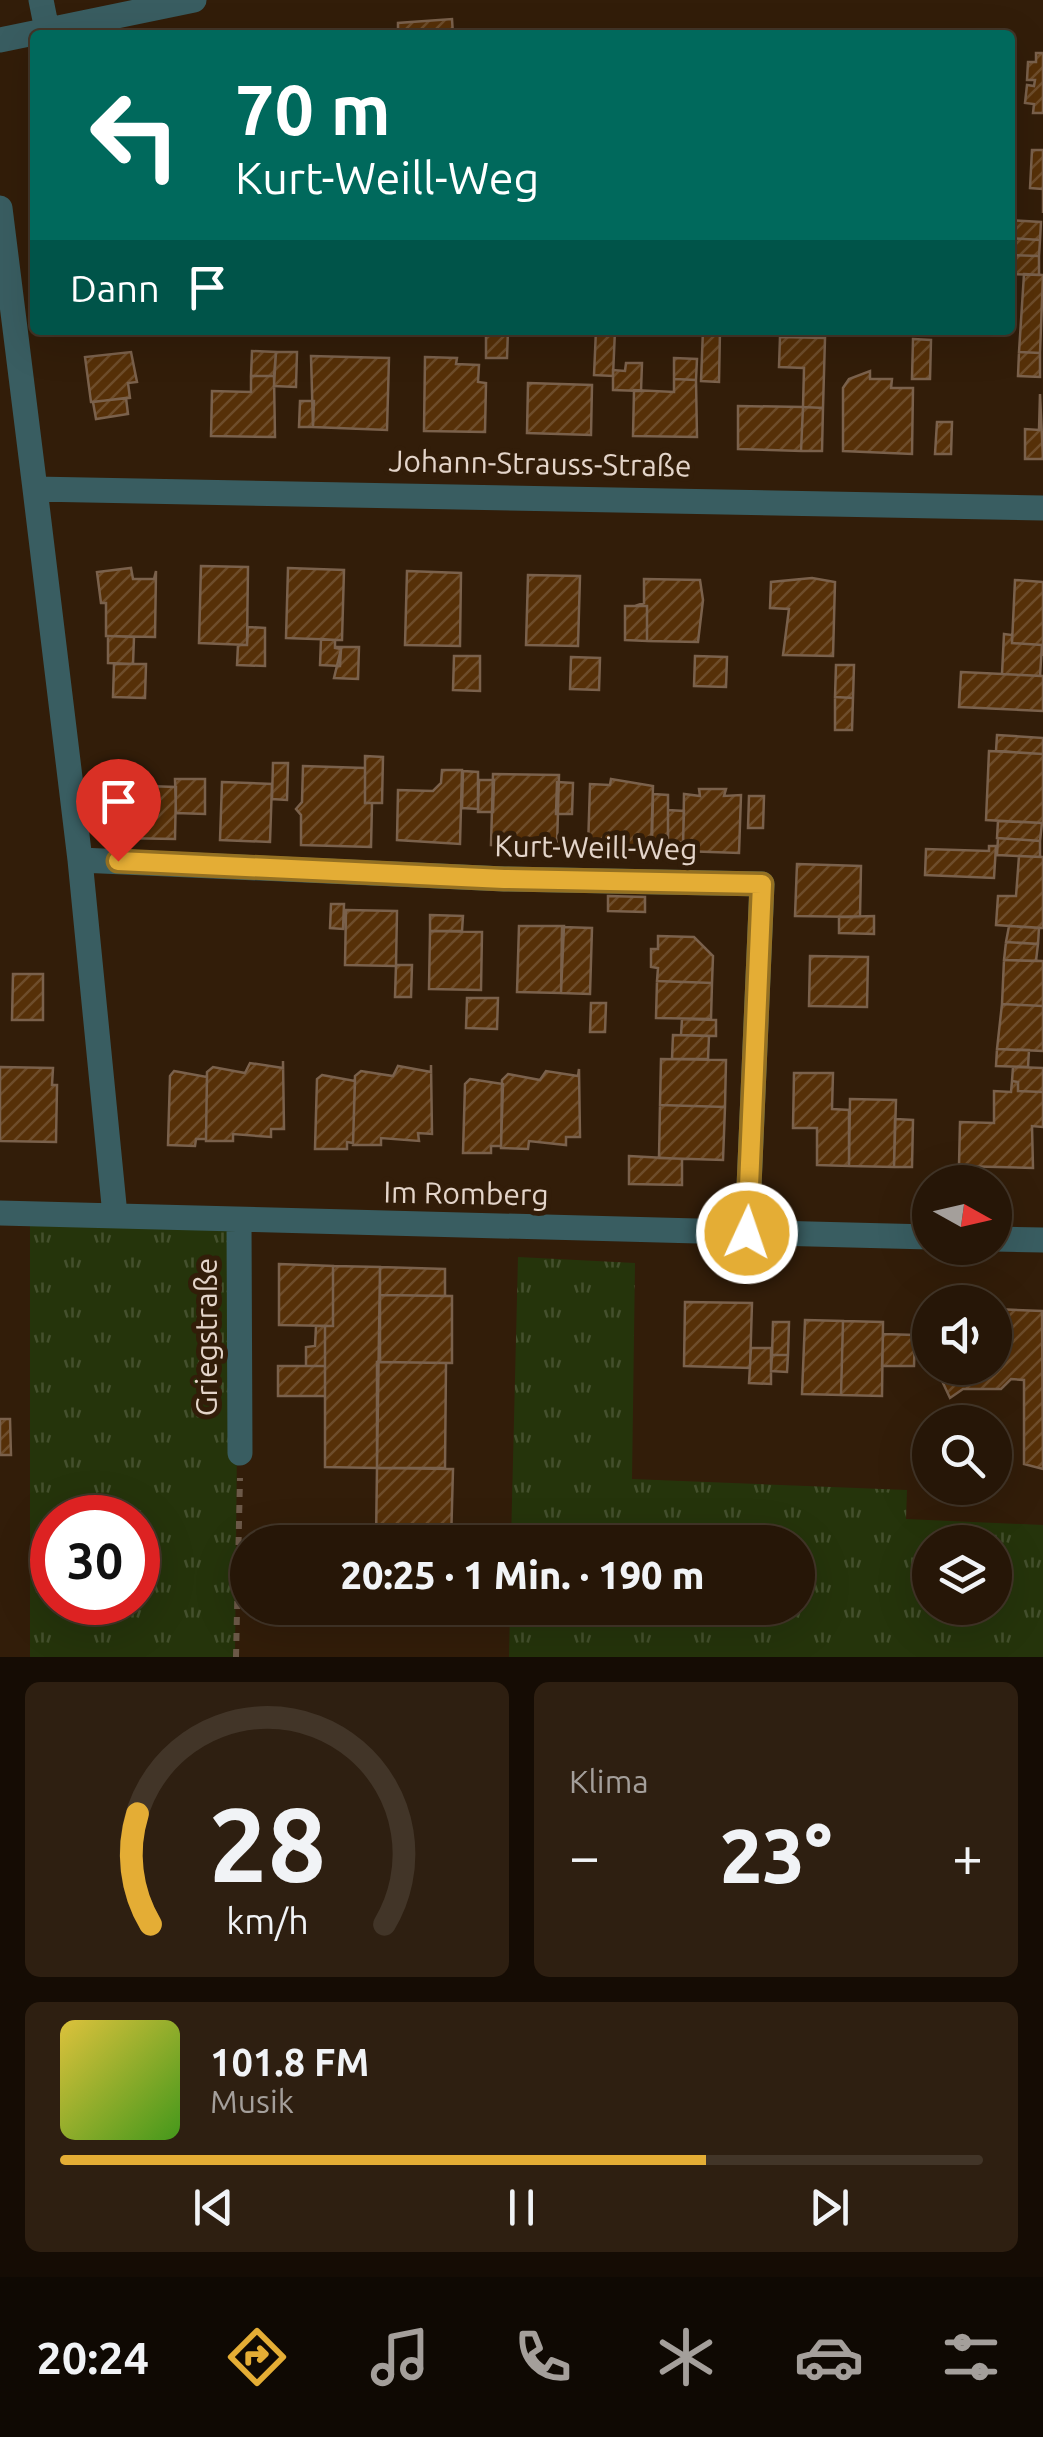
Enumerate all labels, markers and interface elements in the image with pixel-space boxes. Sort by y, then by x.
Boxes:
icon: left [70,70,200,200]
text: 70 m [235,70,391,148]
text: Kurt-Weill-Weg [235,152,539,203]
icon: arrive [180,260,235,315]
text: Dann [70,267,160,309]
street label: Johann-Strauss-Straße [388,443,692,483]
pin [76,759,161,862]
icon: arrive [91,774,146,829]
street label: Kurt-Weill-Weg [494,828,698,866]
north arrow [912,1165,1012,1265]
map controls [912,1165,1012,1625]
street label: Im Romberg [383,1175,549,1211]
position arrow [695,1181,799,1285]
street label: Griegstraße [189,1258,223,1416]
button: sound [912,1285,1012,1385]
button: search [912,1405,1012,1505]
speed limit sign: 30 [30,1495,160,1625]
button: layers [912,1525,1012,1625]
text: 20:25 · 1 Min. · 190 m [341,1554,704,1596]
text: Klima [569,1763,649,1799]
text: 28 [208,1785,326,1902]
text: 23° [720,1813,832,1897]
text: − [569,1825,600,1886]
text: + [952,1825,983,1886]
text: km/h [226,1901,308,1941]
text: 101.8 FM [210,2041,369,2083]
text: Musik [210,2083,294,2119]
icon: previous [186,2180,241,2235]
icon: pause [494,2180,549,2235]
icon: next [802,2180,857,2235]
icon: directions [222,2322,292,2392]
icon: music [365,2322,435,2392]
icon: phone [508,2322,578,2392]
icon: climate [651,2322,721,2392]
icon: car [794,2322,864,2392]
icon: filters [936,2322,1006,2392]
text: 20:24 [36,2332,149,2383]

